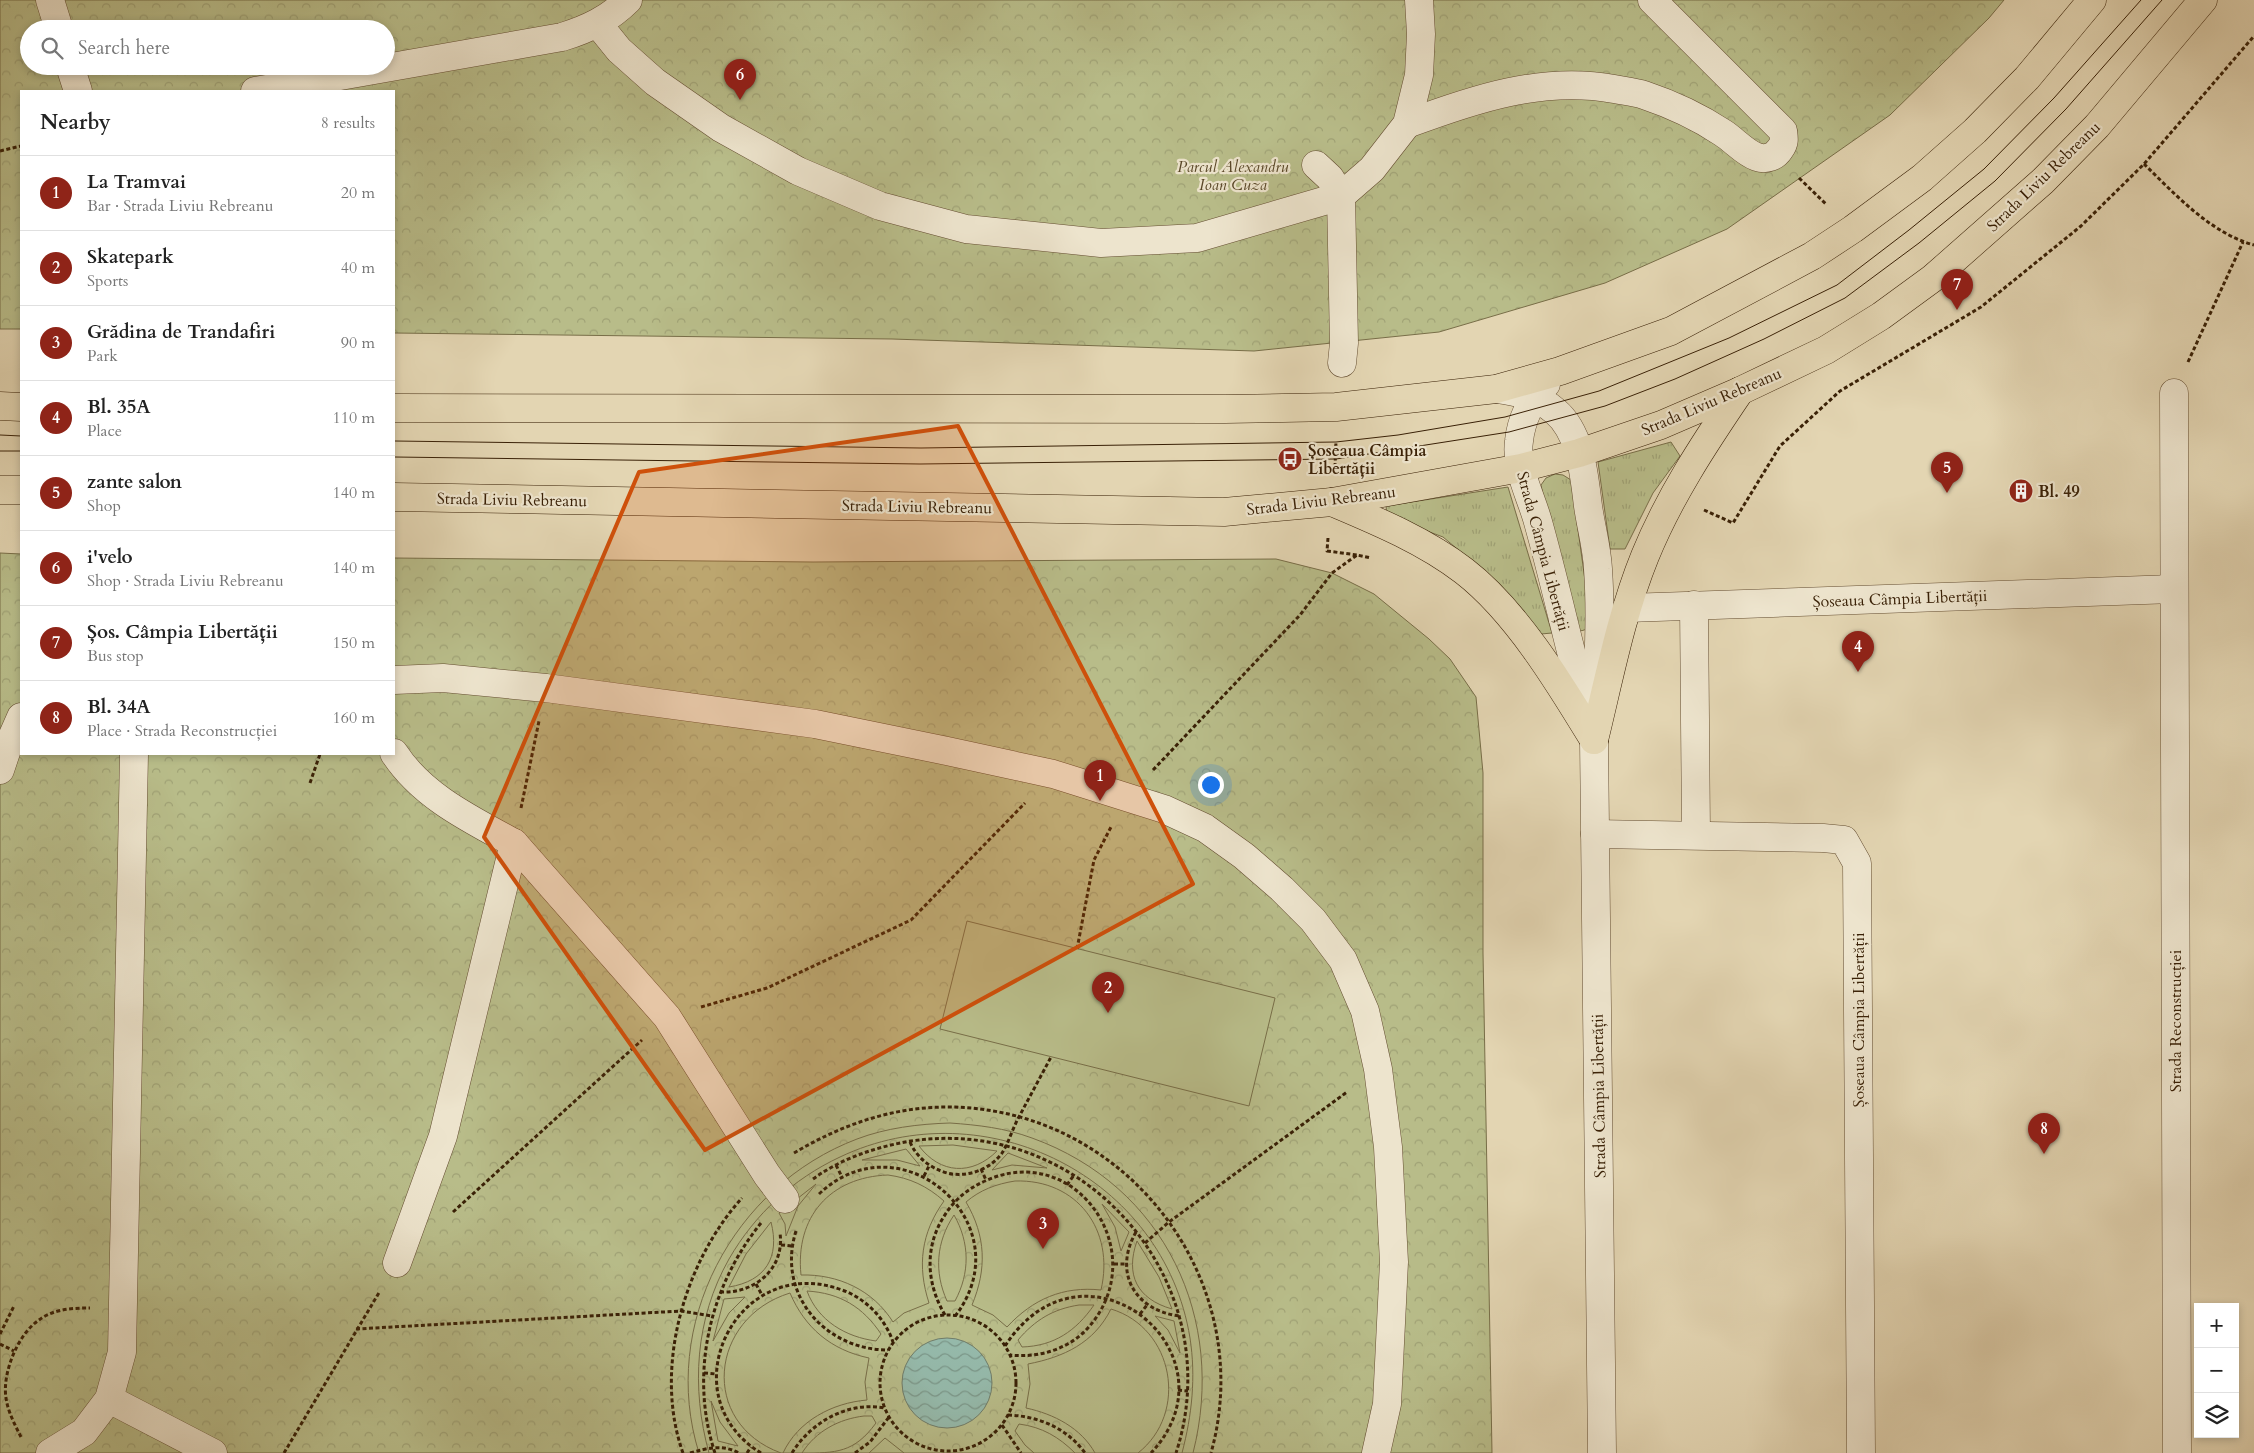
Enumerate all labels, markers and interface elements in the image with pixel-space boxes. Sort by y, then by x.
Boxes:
search box [20,20,395,75]
icon: search [38,34,66,62]
text: Search here [78,35,170,61]
pin: 6 [724,59,756,100]
text: Nearby [40,108,111,137]
text: 8 results [321,112,375,134]
street label: Strada Liviu Rebreanu [1982,116,2106,237]
park label: Parcul Alexandru Ioan Cuza [1177,156,1289,196]
text: La Tramvai [87,169,186,195]
text: 1 [52,182,60,204]
text: 20 m [341,182,375,204]
text: Bar · Strada Liviu Rebreanu [87,195,274,217]
text: Skatepark [87,244,174,270]
text: 2 [52,257,60,279]
text: 40 m [341,257,375,279]
pin: 7 [1941,269,1973,310]
text: Sports [87,270,128,292]
text: Grădina de Trandafiri [87,319,275,345]
text: 3 [52,332,60,354]
text: 90 m [341,332,375,354]
text: Park [87,345,118,367]
street label: Strada Liviu Rebreanu [1638,362,1785,441]
text: Bl. 35A [87,394,151,420]
text: 4 [52,407,60,429]
text: 110 m [333,407,375,429]
text: Place [87,420,122,442]
place label: Șoseaua Câmpia Libertății [1308,440,1427,480]
bus stop icon: Șoseaua Câmpia Libertății [1277,446,1303,472]
pin: 5 [1931,452,1963,493]
text: zante salon [87,469,182,495]
street label: Strada Câmpia Libertății [1511,469,1575,634]
building icon: Bl. 49 [2008,478,2034,504]
street label: Strada Liviu Rebreanu [1245,481,1397,521]
place label: Bl. 49 [2038,481,2080,503]
text: 5 [52,482,60,504]
text: 140 m [333,482,375,504]
street label: Strada Liviu Rebreanu [437,488,587,512]
text: Shop [87,495,121,517]
street label: Strada Liviu Rebreanu [842,495,992,519]
text: i'velo [87,544,133,570]
text: 6 [52,557,60,579]
text: 140 m [333,557,375,579]
text: Shop · Strada Liviu Rebreanu [87,570,284,592]
street label: Șoseaua Câmpia Libertății [1812,585,1988,613]
text: Șos. Câmpia Libertății [87,619,278,645]
pin: 4 [1842,631,1874,672]
text: 7 [52,632,60,654]
text: 150 m [333,632,375,654]
text: Bus stop [87,645,144,667]
text: Bl. 34A [87,694,151,720]
text: 8 [52,707,60,729]
text: 160 m [333,707,375,729]
text: Place · Strada Reconstrucției [87,720,277,742]
pin: 1 [1084,760,1116,801]
your location [1198,772,1224,798]
street label: Șoseaua Câmpia Libertății [1848,932,1870,1107]
street label: Strada Reconstrucției [2165,949,2187,1092]
pin: 2 [1092,972,1124,1013]
street label: Strada Câmpia Libertății [1587,1013,1611,1178]
pin: 8 [2028,1113,2060,1154]
pin: 3 [1027,1208,1059,1249]
map controls [2194,1303,2239,1438]
button: + [2194,1303,2239,1348]
button: − [2194,1348,2239,1393]
button: layers [2194,1393,2239,1438]

